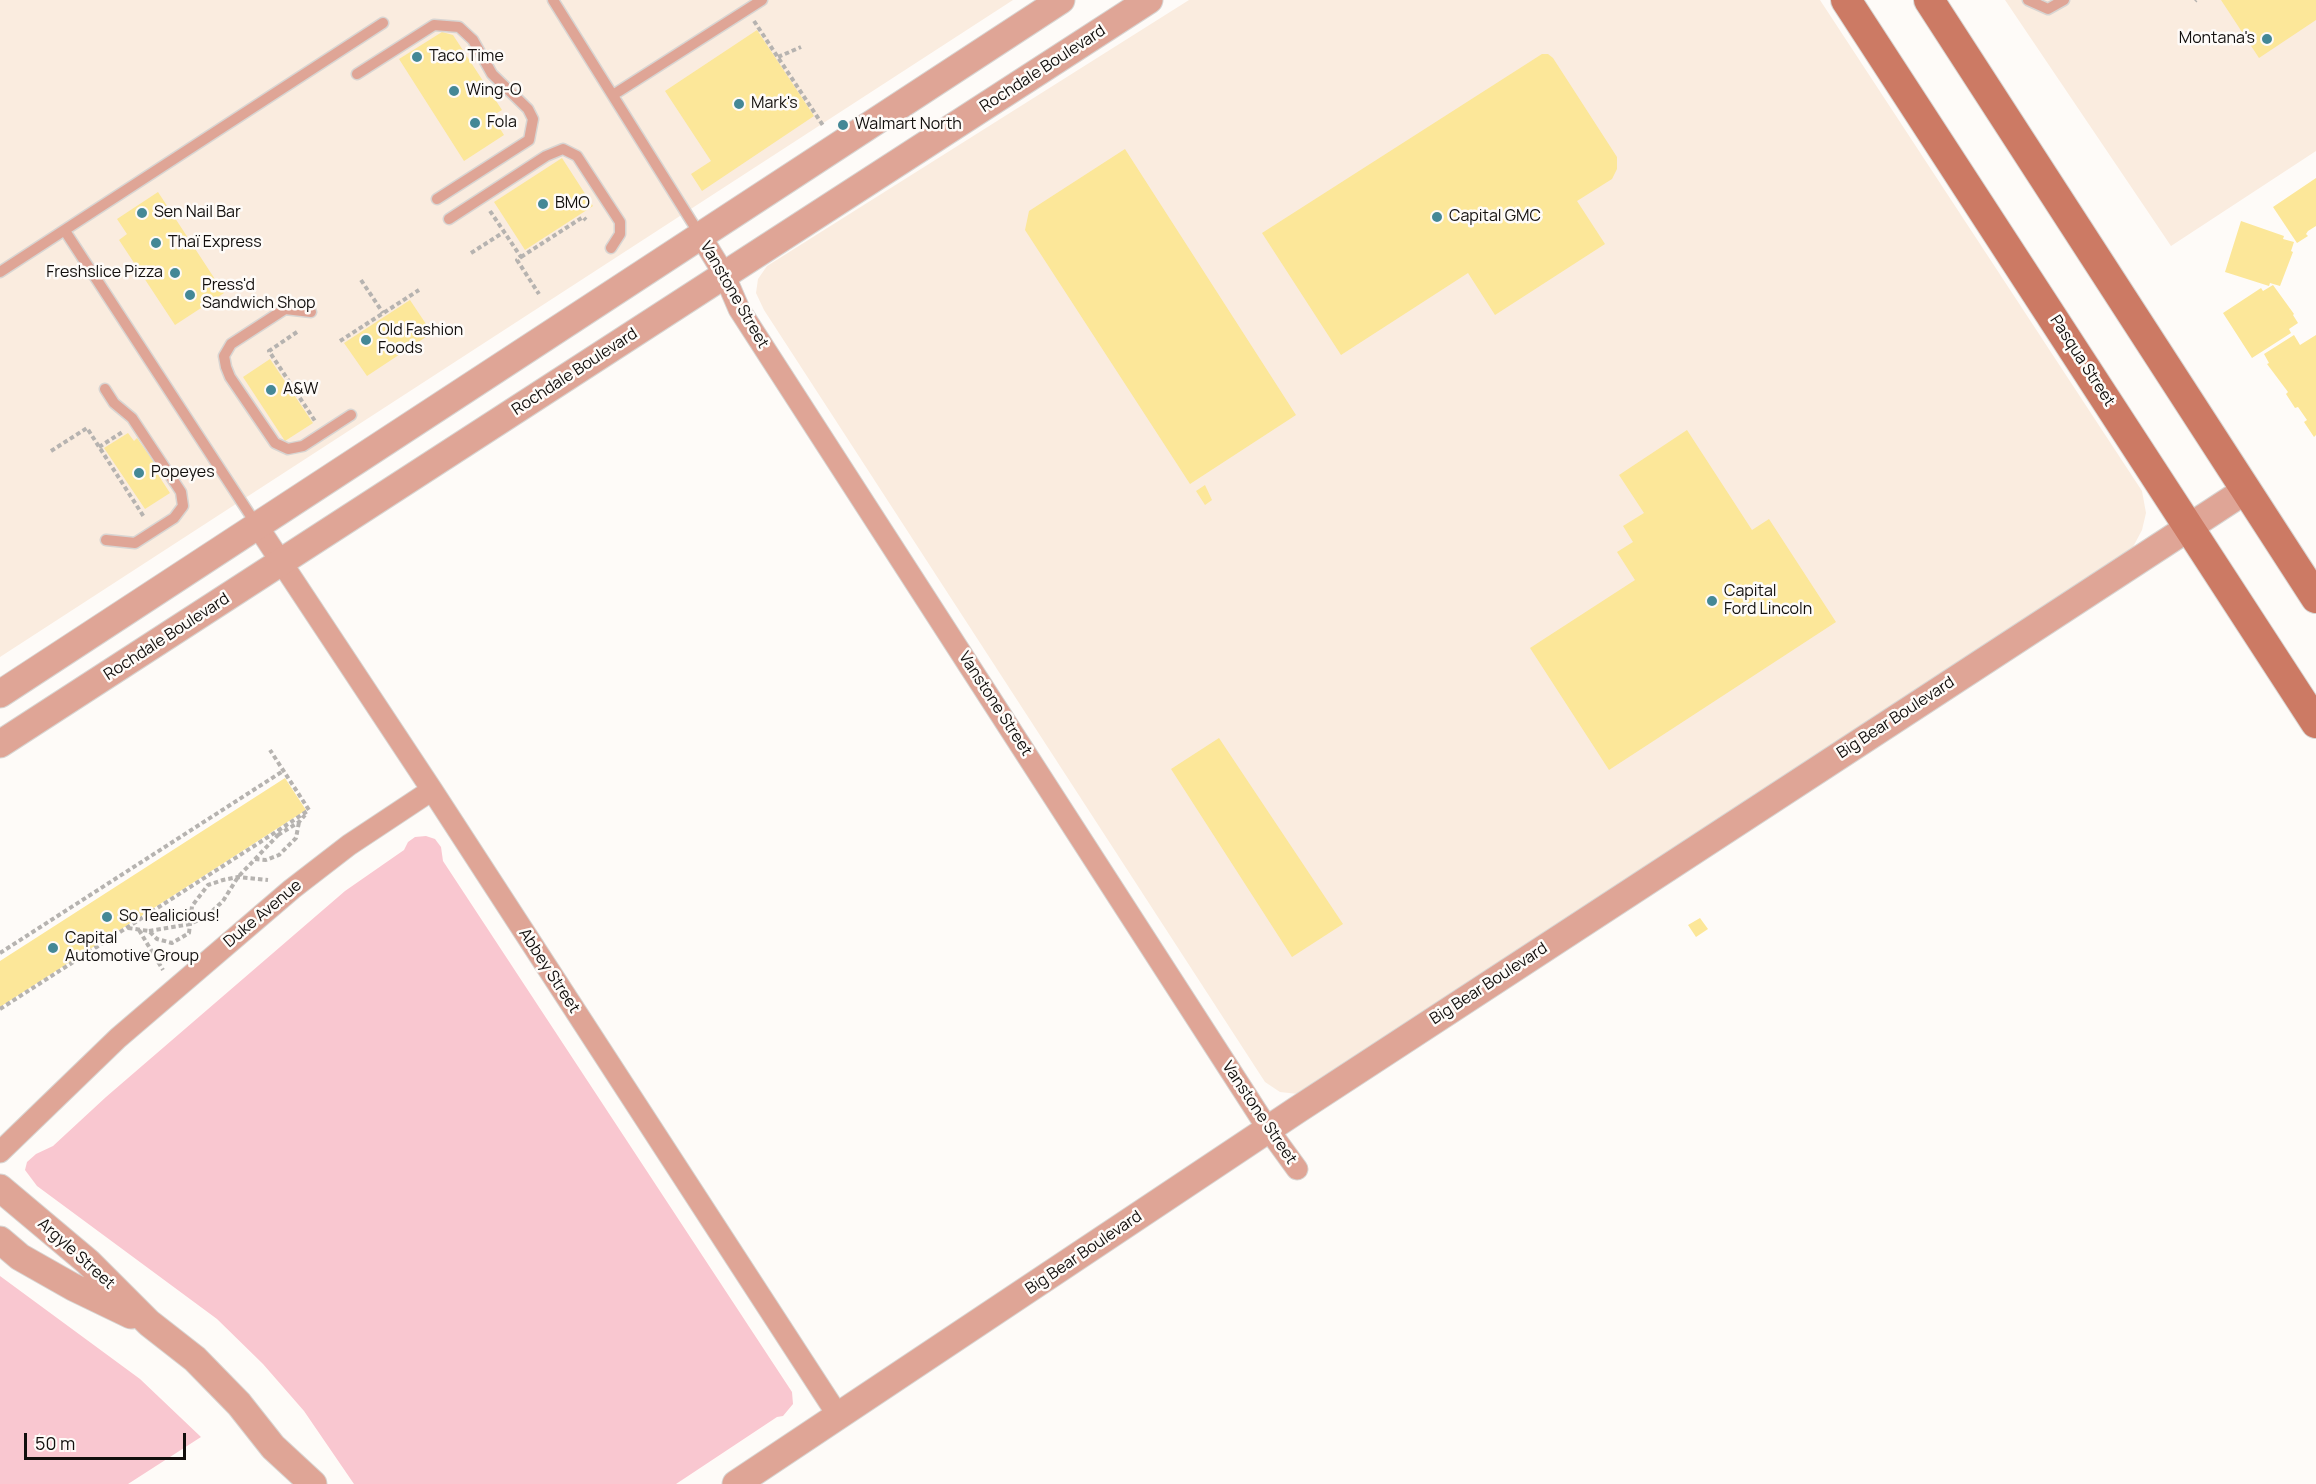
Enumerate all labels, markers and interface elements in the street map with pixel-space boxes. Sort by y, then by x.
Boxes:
street label: Rochdale Boulevard [977,21,1109,117]
place label: Montana's [2179,29,2255,49]
marker: Montana's [2260,32,2274,46]
place label: Taco Time [429,47,504,67]
marker: Taco Time [410,50,424,64]
place label: Wing-O [466,81,522,101]
marker: Wing-O [447,84,461,98]
place label: Mark's [751,94,798,114]
marker: Mark's [732,97,746,111]
place label: Fola [487,113,517,133]
place label: Walmart North [855,115,962,135]
marker: Fola [468,116,482,130]
marker: Walmart North [836,118,850,132]
place label: BMO [555,194,590,214]
marker: BMO [536,197,550,211]
place label: Sen Nail Bar [154,203,241,223]
marker: Sen Nail Bar [135,206,149,220]
place label: Capital GMC [1449,207,1541,227]
marker: Capital GMC [1430,210,1444,224]
place label: Thaï Express [168,233,262,253]
marker: Thaï Express [149,236,163,250]
street label: Vanstone Street [696,238,772,352]
place label: Freshslice Pizza [46,263,163,283]
marker: Freshslice Pizza [168,266,182,280]
place label: Press'd Sandwich Shop [202,276,316,314]
marker: Press'd Sandwich Shop [183,288,197,302]
street label: Pasqua Street [2045,312,2119,410]
place label: Old Fashion Foods [378,321,463,359]
street label: Rochdale Boulevard [509,324,641,420]
marker: Old Fashion Foods [359,333,373,347]
place label: A&W [283,380,319,400]
marker: A&W [264,383,278,397]
place label: Popeyes [151,463,215,483]
marker: Popeyes [132,466,146,480]
place label: Capital Ford Lincoln [1724,582,1812,620]
street label: Rochdale Boulevard [101,589,233,685]
marker: Capital Ford Lincoln [1705,594,1719,608]
street label: Vanstone Street [954,648,1036,760]
street label: Big Bear Boulevard [1834,673,1958,763]
street label: Duke Avenue [220,876,306,952]
place label: So Tealicious! [119,907,220,927]
marker: So Tealicious! [100,910,114,924]
street label: Abbey Street [515,925,583,1017]
place label: Capital Automotive Group [65,929,199,967]
street label: Big Bear Boulevard [1427,939,1551,1029]
marker: Capital Automotive Group [46,941,60,955]
street label: Vanstone Street [1217,1058,1301,1168]
street label: Big Bear Boulevard [1022,1207,1146,1299]
street label: Argyle Street [34,1214,118,1294]
scale bar [27,1421,189,1459]
text: 50 m [35,1431,75,1455]

